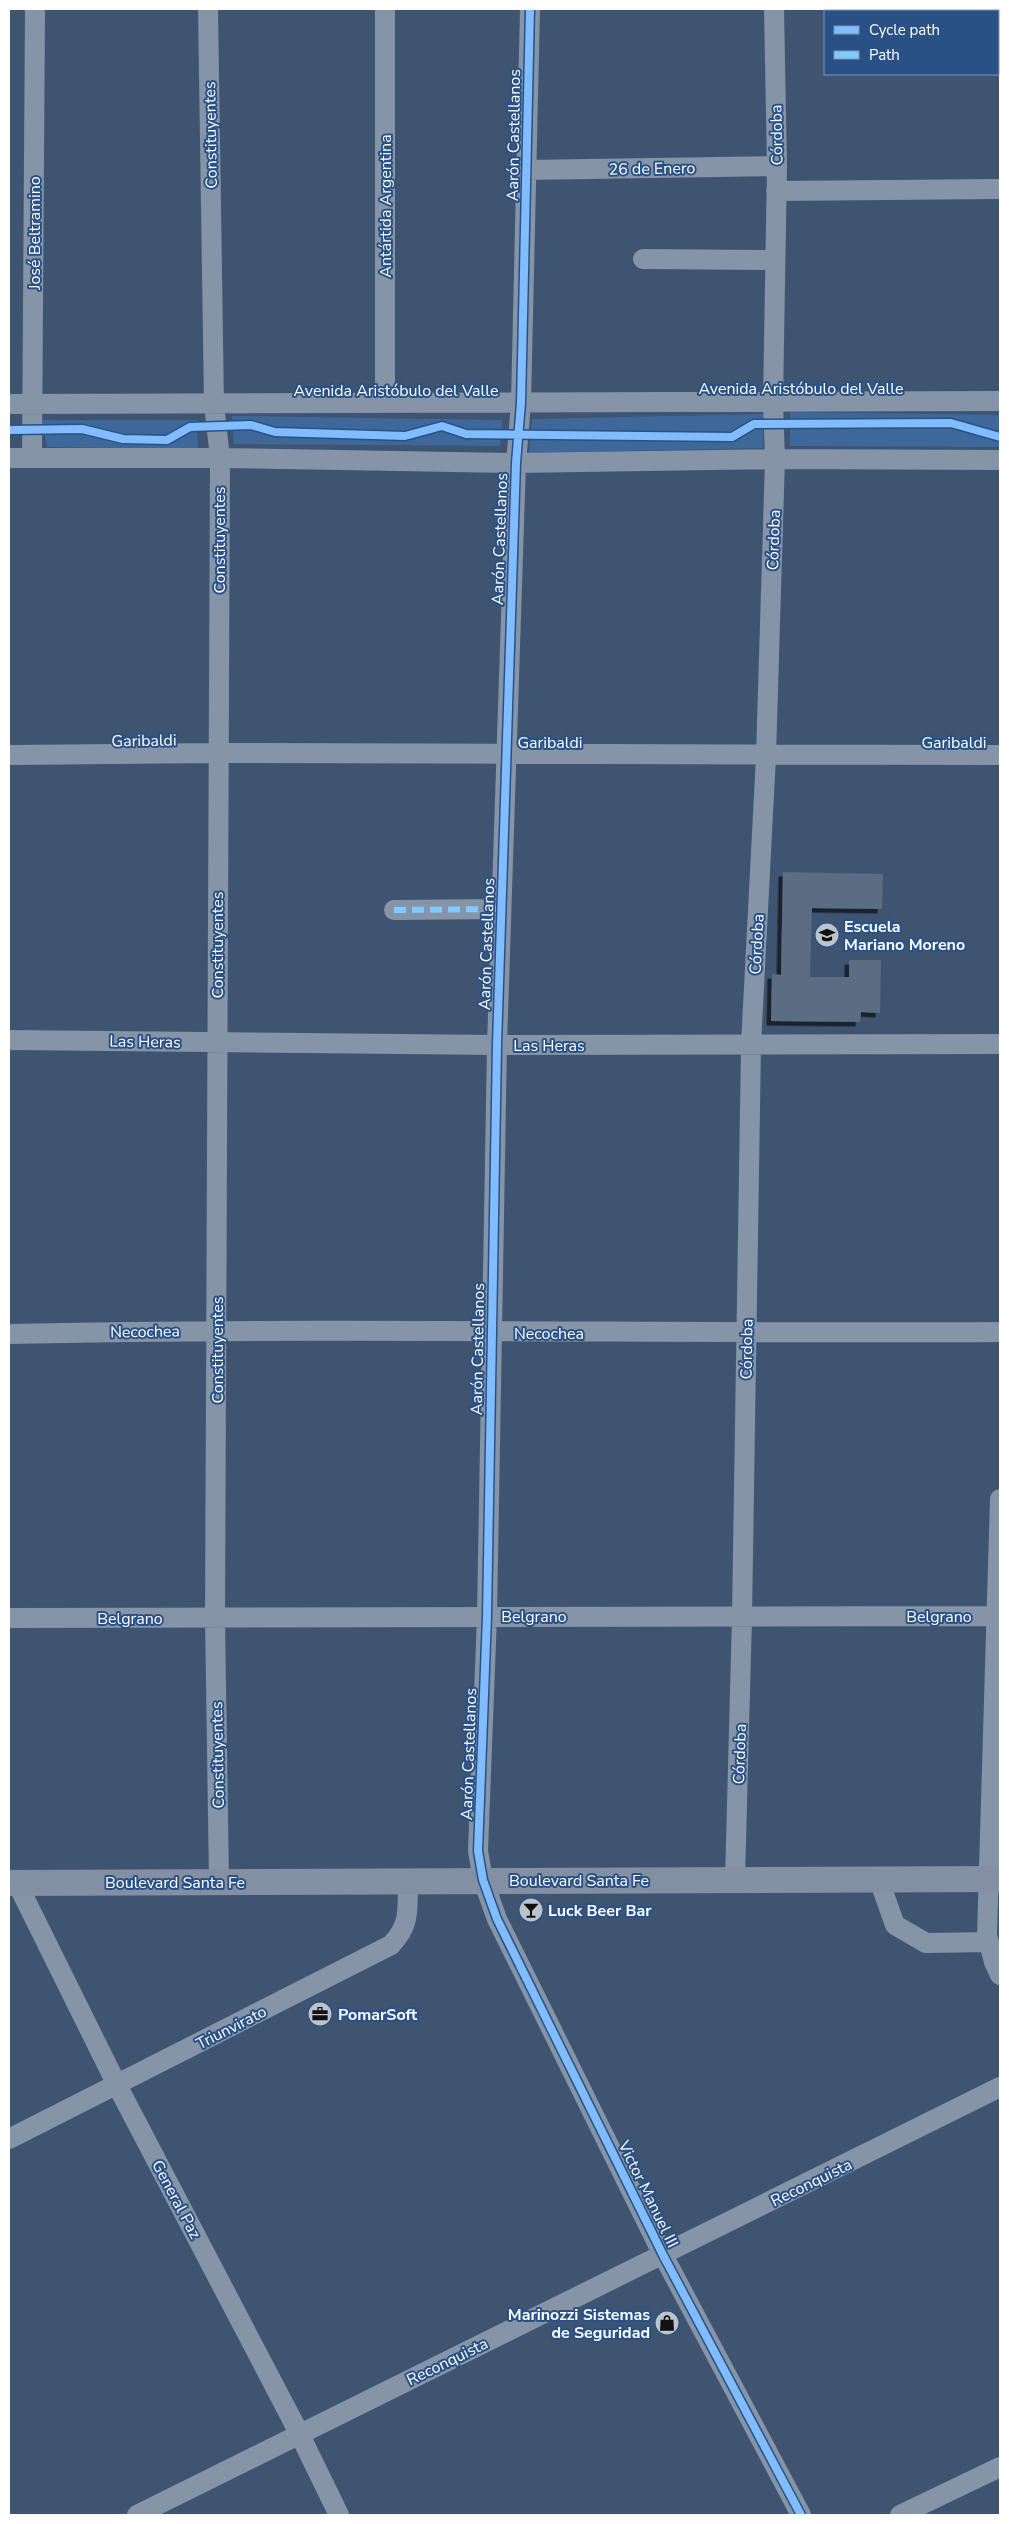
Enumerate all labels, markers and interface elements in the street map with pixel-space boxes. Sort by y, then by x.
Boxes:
legend [824,10,999,75]
text: Cycle path [869,20,940,40]
text: Path [869,45,900,65]
street label: Aarón Castellanos [502,69,526,201]
street label: Constituyentes [199,81,223,189]
street label: Córdoba [765,104,789,166]
street label: Antártida Argentina [375,134,397,278]
street label: 26 de Enero [608,157,696,181]
street label: José Beltramino [24,176,46,291]
street label: Avenida Aristóbulo del Valle [699,378,903,400]
street label: Avenida Aristóbulo del Valle [294,380,498,402]
street label: Aarón Castellanos [487,473,513,605]
street label: Constituyentes [209,486,231,594]
street label: Córdoba [762,509,786,571]
street label: Garibaldi [111,729,177,753]
street label: Garibaldi [517,732,583,754]
street label: Garibaldi [921,732,987,754]
street label: Aarón Castellanos [474,878,500,1010]
street label: Constituyentes [207,891,229,999]
street label: Córdoba [744,913,770,975]
place label: Escuela Mariano Moreno [844,916,965,956]
school or university icon: Escuela Mariano Moreno [814,922,840,948]
street label: Las Heras [109,1030,181,1054]
street label: Las Heras [513,1035,585,1057]
street label: Aarón Castellanos [466,1283,490,1415]
street label: Constituyentes [207,1296,229,1404]
street label: Córdoba [735,1318,759,1380]
street label: Necochea [110,1320,180,1344]
street label: Necochea [514,1323,584,1345]
street label: Belgrano [501,1606,567,1628]
street label: Belgrano [906,1606,972,1628]
street label: Belgrano [97,1608,163,1630]
street label: Aarón Castellanos [456,1688,482,1820]
street label: Constituyentes [206,1701,230,1809]
street label: Córdoba [728,1723,752,1785]
street label: Boulevard Santa Fe [509,1870,649,1892]
street label: Boulevard Santa Fe [105,1872,245,1894]
bar icon: Luck Beer Bar [518,1897,544,1923]
place label: Luck Beer Bar [548,1900,652,1922]
street label: Triunvirato [192,2001,271,2055]
office icon: PomarSoft [307,2001,333,2027]
place label: PomarSoft [338,2004,418,2026]
street label: Victor Manuel III [612,2136,683,2252]
street label: Reconquista [767,2154,856,2212]
street label: General Paz [146,2156,206,2243]
place label: Marinozzi Sistemas de Seguridad [508,2304,650,2344]
shop icon: Marinozzi Sistemas de Seguridad [654,2310,680,2336]
street label: Reconquista [403,2333,492,2391]

